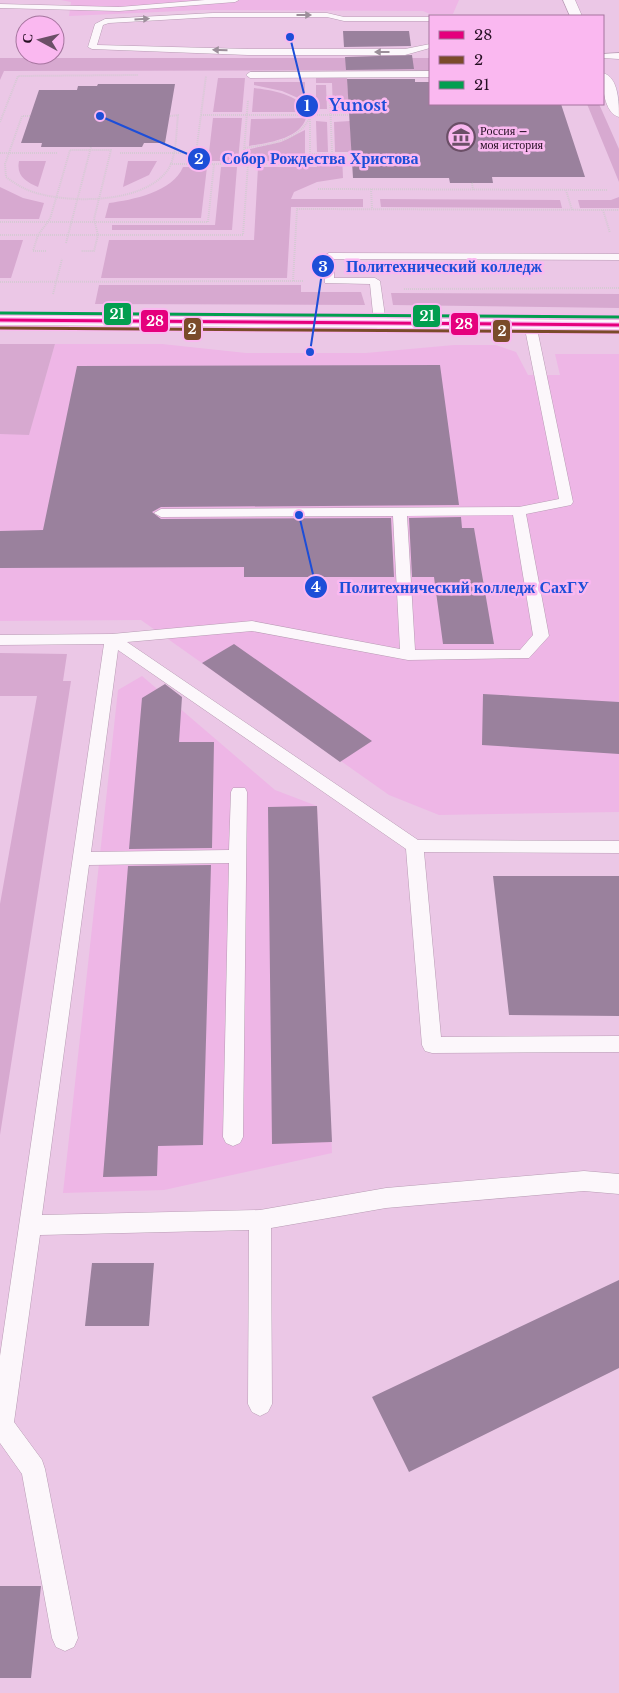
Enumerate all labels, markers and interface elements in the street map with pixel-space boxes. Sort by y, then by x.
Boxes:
one-way arrow [296,11,312,19]
north arrow [15,15,65,65]
one-way arrow [134,15,150,23]
legend [429,15,604,105]
text: 28 [474,25,492,44]
text: С [18,32,37,45]
one-way arrow [212,46,228,54]
one-way arrow [374,48,390,56]
text: 2 [474,50,483,69]
text: 21 [474,75,490,94]
callout: Yunost [294,90,398,121]
text: Yunost [328,95,388,115]
text: 1 [304,96,311,115]
museum icon: Россия – моя история [446,122,476,152]
place label: Россия – моя история [480,123,544,152]
callout: Собор Рождества Христова [186,143,428,174]
text: Собор Рождества Христова [222,148,419,168]
text: 2 [194,149,204,168]
callout: Политехнический колледж [311,251,552,282]
text: Политехнический колледж [346,256,542,276]
text: 3 [318,257,328,276]
line badge: 21 [103,302,132,326]
line badge: 21 [412,304,441,328]
text: 21 [109,305,125,323]
text: 21 [419,307,435,325]
line badge: 28 [140,309,169,333]
text: 28 [146,312,164,330]
line badge: 28 [450,312,479,336]
text: 28 [455,315,473,333]
line badge: 2 [183,317,202,341]
line badge: 2 [492,319,511,343]
text: 2 [187,320,197,338]
text: 2 [497,322,507,340]
callout: Политехнический колледж СахГУ [304,572,599,603]
text: 4 [311,577,321,596]
text: Политехнический колледж СахГУ [339,577,589,597]

